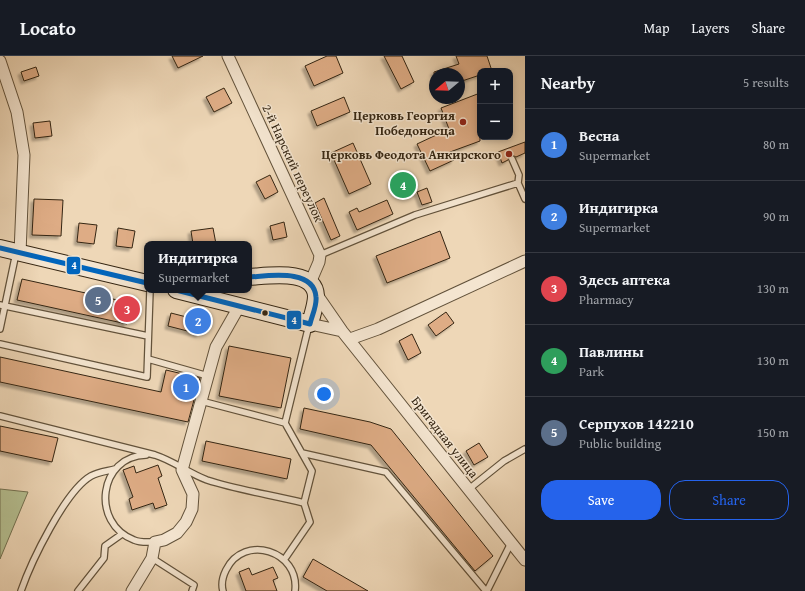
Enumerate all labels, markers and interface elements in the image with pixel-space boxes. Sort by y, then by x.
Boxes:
text: Locato [20,14,76,42]
text: Map [644,18,670,38]
text: Layers [692,18,730,38]
text: Share [752,18,785,38]
north arrow [429,68,465,104]
map controls [477,68,513,140]
button: + [477,68,513,104]
text: Nearby [541,70,595,95]
text: 5 results [743,73,789,92]
street label: 2-й Нарский переулок [257,101,329,225]
button: − [477,104,513,140]
place label: Церковь Георгия Победоносца [353,106,455,140]
marker: Церковь Георгия Победоносца [458,117,468,127]
text: Весна [579,125,619,146]
text: 1 [551,135,557,154]
text: 80 m [763,135,789,154]
place label: Церковь Феодота Анкирского [322,145,501,164]
text: Supermarket [579,146,650,165]
marker: Церковь Феодота Анкирского [504,149,514,159]
pin: 4 [390,170,416,200]
text: Индигирка [579,197,658,218]
text: 2 [551,207,557,226]
text: 90 m [763,207,789,226]
text: Supermarket [579,218,650,237]
popup [144,241,252,293]
text: Индигирка [158,247,238,268]
line badge: 4 [66,256,81,275]
text: 4 [71,257,77,273]
text: Supermarket [158,268,229,287]
text: Здесь аптека [579,269,670,290]
text: 3 [551,279,557,298]
text: 130 m [757,279,789,298]
pin: 5 [85,285,111,315]
text: Pharmacy [579,290,634,309]
pin: 3 [114,294,140,324]
pin: 2 [185,306,211,336]
unlabelled marker [260,308,270,318]
line badge: 4 [286,310,302,330]
text: 4 [291,312,297,328]
text: Павлины [579,341,644,362]
text: 4 [551,351,557,370]
text: 130 m [757,351,789,370]
text: Park [579,362,604,381]
pin: 1 [173,372,199,402]
your location [314,384,334,404]
street label: Бригадная улица [407,392,483,483]
text: Серпухов 142210 [579,413,694,434]
text: 5 [551,423,557,442]
text: 150 m [757,423,789,442]
text: Public building [579,434,661,453]
button: Save [541,480,661,520]
button: Share [669,480,789,520]

